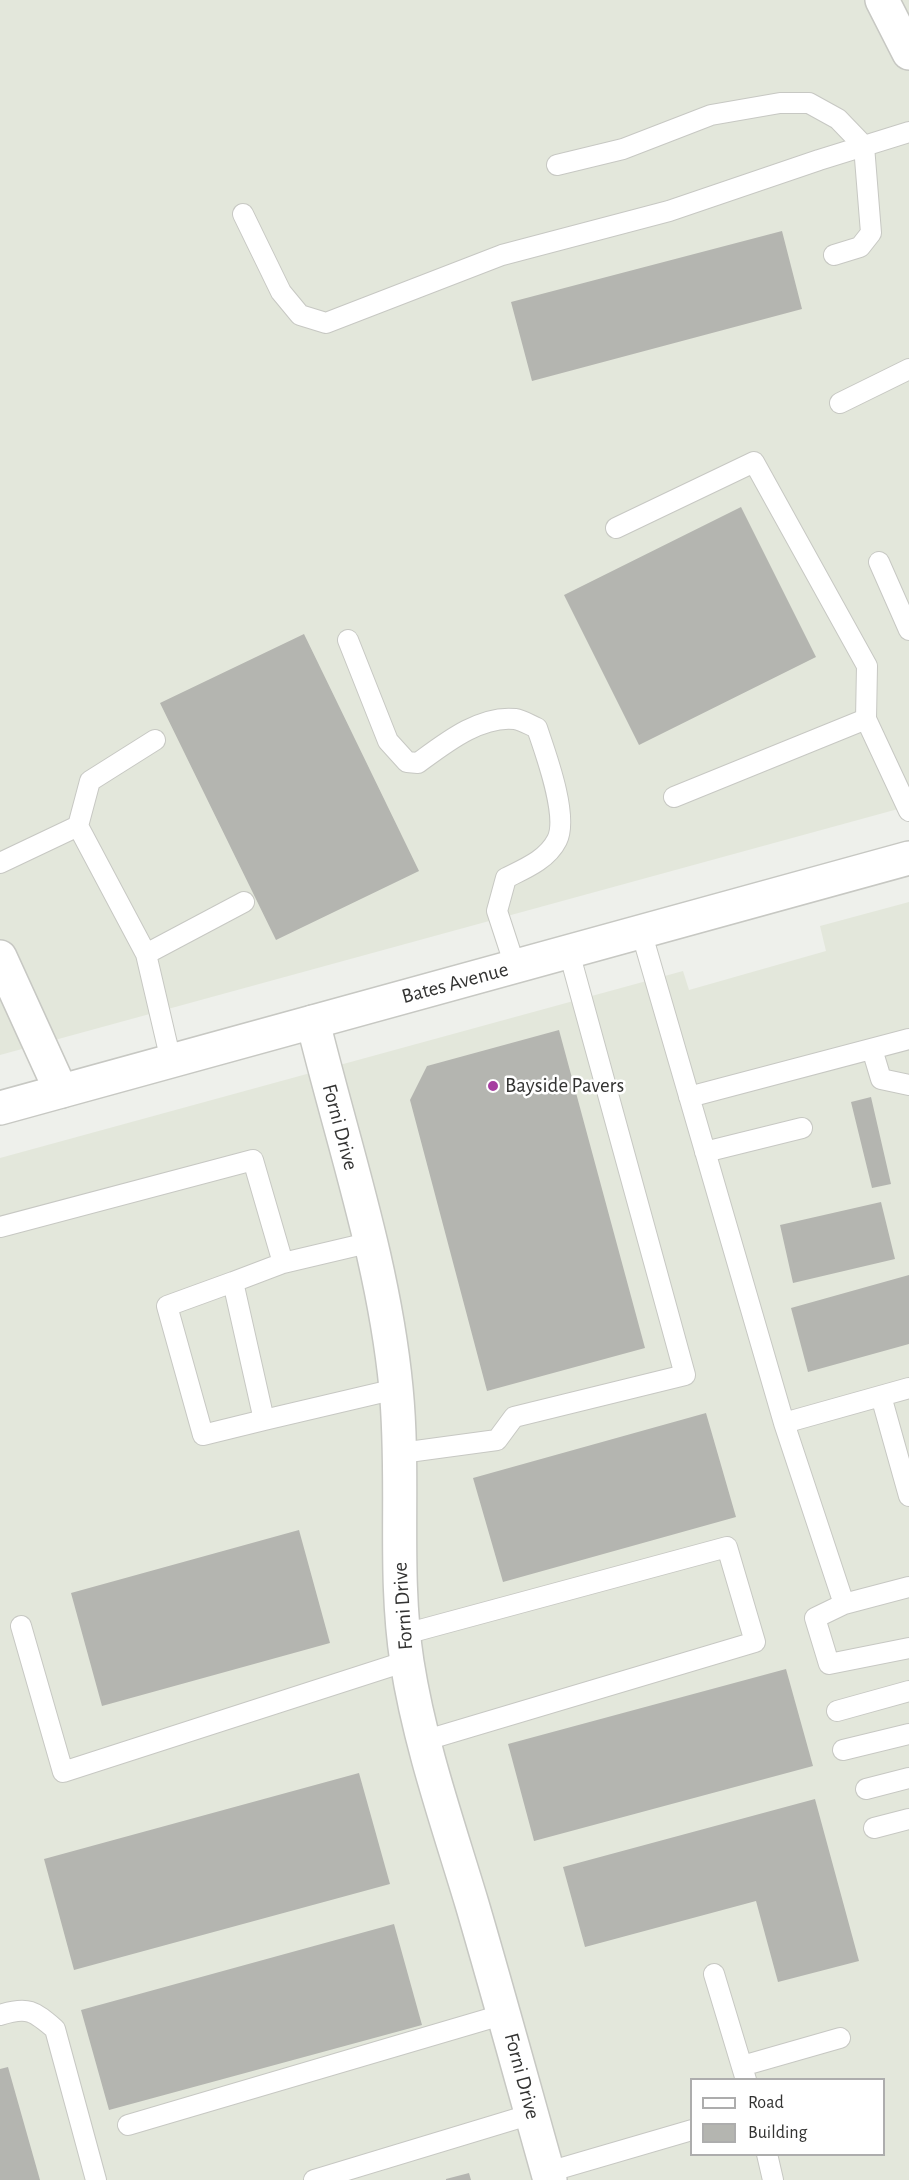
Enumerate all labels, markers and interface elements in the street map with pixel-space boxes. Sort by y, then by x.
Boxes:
street label: Bates Avenue [399,957,511,1009]
place label: Bayside Pavers [505,1073,624,1099]
marker: Bayside Pavers [486,1079,500,1093]
street label: Forni Drive [316,1081,364,1173]
street label: Forni Drive [387,1561,419,1651]
street label: Forni Drive [498,2030,546,2122]
legend [690,2078,885,2156]
text: Road [748,2094,784,2112]
text: Building [748,2124,807,2142]

